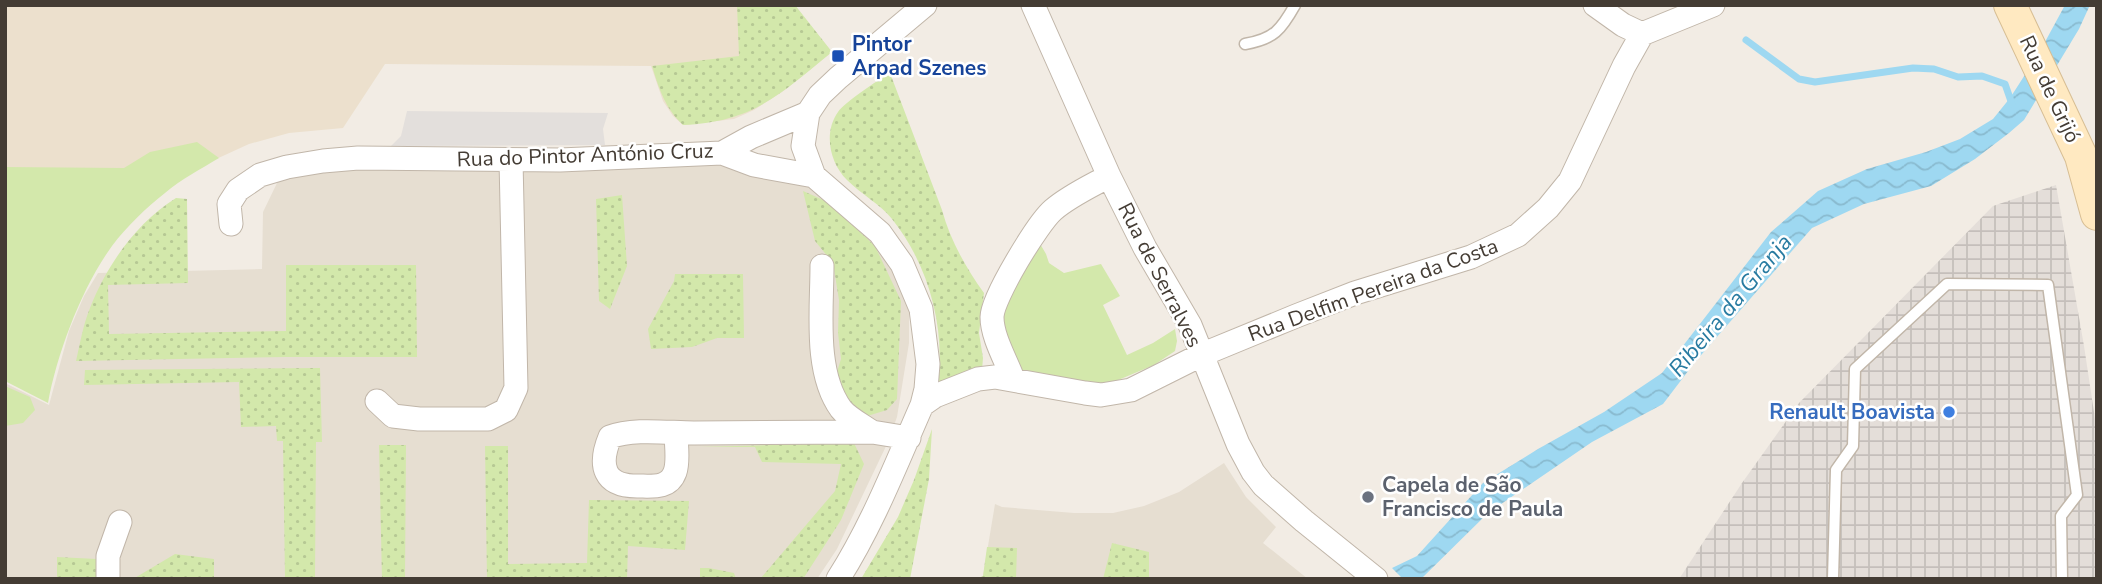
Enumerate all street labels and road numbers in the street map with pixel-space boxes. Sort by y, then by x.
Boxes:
street label: Rua de Grijó [2013,31,2087,147]
street label: Rua do Pintor António Cruz [456,137,714,173]
street label: Rua de Serralves [1111,198,1209,352]
street label: Rua Delfim Pereira da Costa [1244,232,1502,348]

